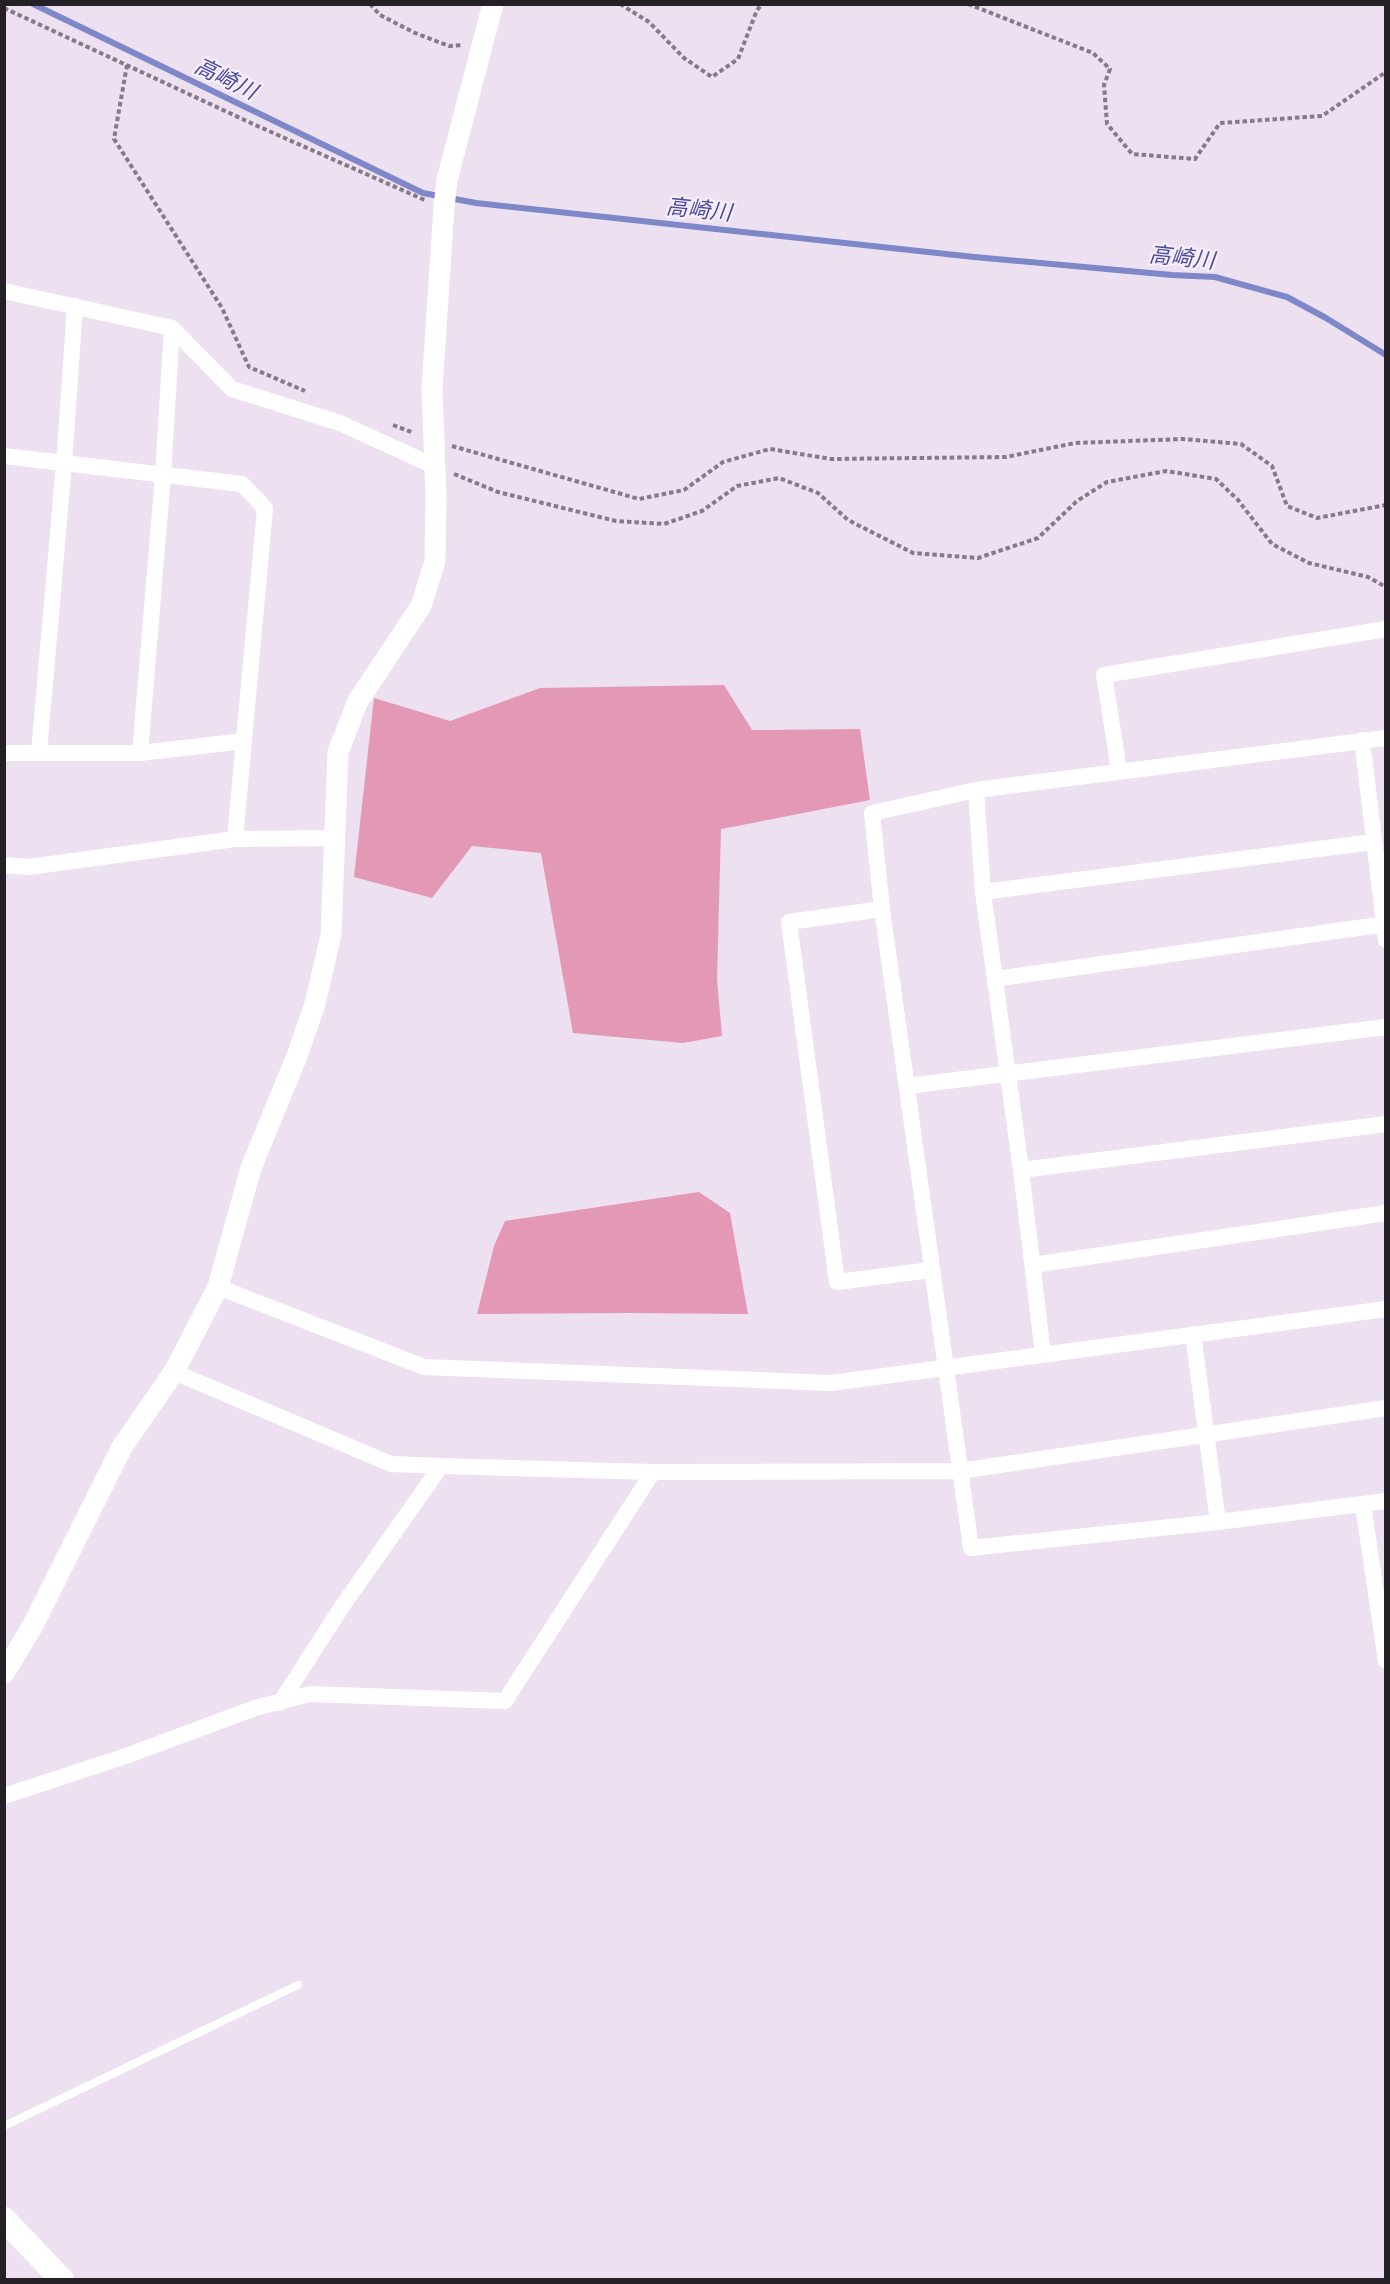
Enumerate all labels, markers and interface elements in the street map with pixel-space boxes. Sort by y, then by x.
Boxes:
water label: 高崎川 [190,49,264,106]
water label: 高崎川 [665,190,735,227]
water label: 高崎川 [1148,238,1218,275]

